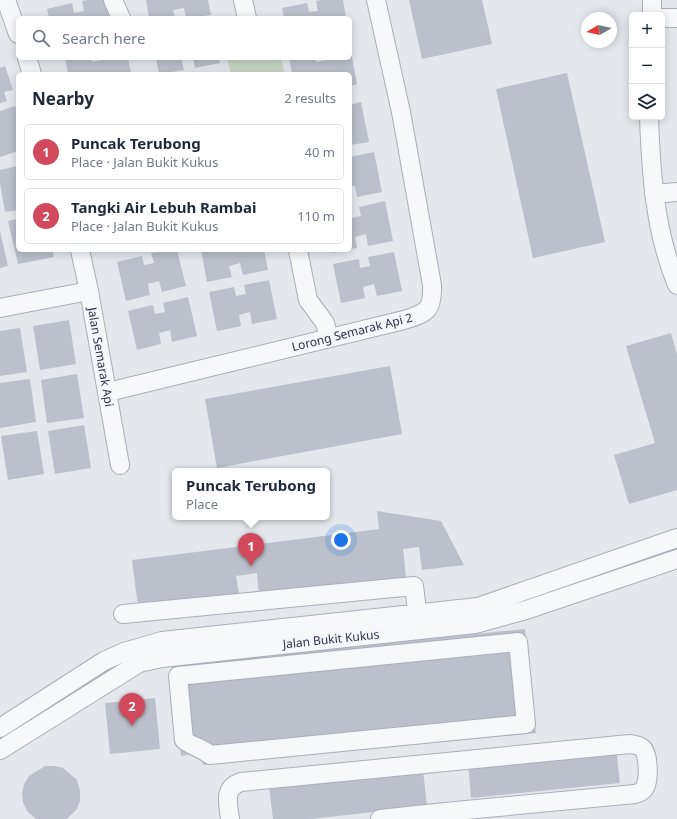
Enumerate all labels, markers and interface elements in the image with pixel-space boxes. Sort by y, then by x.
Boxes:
north arrow [581,12,617,48]
map controls [629,12,665,120]
button: + [629,12,665,48]
search box [16,16,352,60]
icon: search [30,27,52,49]
text: Search here [62,28,145,48]
button: − [629,48,665,84]
button: layers [629,84,665,120]
text: Nearby [32,87,94,110]
text: 2 results [284,89,336,107]
text: Puncak Terubong [71,133,201,153]
text: 1 [42,143,50,161]
text: 40 m [305,143,335,161]
text: Place · Jalan Bukit Kukus [71,153,218,171]
text: Tangki Air Lebuh Rambai [71,197,256,217]
text: 2 [42,207,50,225]
text: 110 m [297,207,335,225]
text: Place · Jalan Bukit Kukus [71,217,218,235]
street label: Jalan Semarak Api [84,305,118,408]
street label: Lorong Semarak Api 2 [290,309,414,355]
popup [172,468,330,520]
text: Puncak Terubong [186,475,316,495]
text: Place [186,495,218,513]
your location [331,530,351,550]
pin: 1 [238,533,264,566]
street label: Jalan Bukit Kukus [281,625,380,653]
pin: 2 [119,693,145,726]

